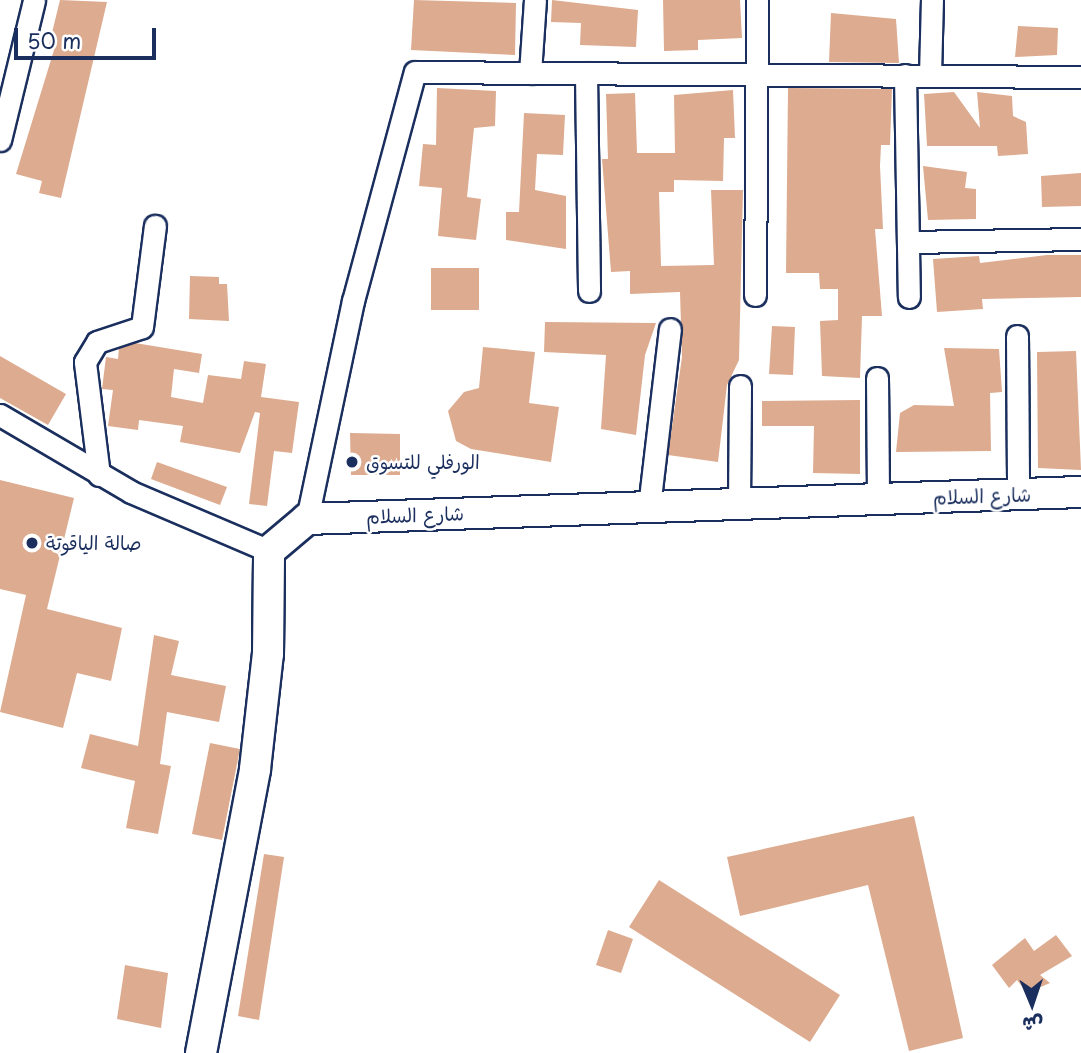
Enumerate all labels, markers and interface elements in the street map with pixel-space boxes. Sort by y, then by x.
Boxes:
scale bar [18,14,159,58]
text: 50 m [27,24,81,56]
place label: الورفلي للتسوق [366,451,480,473]
marker: الورفلي للتسوق [344,454,360,470]
street label: شارع السلام [933,483,1031,509]
street label: شارع السلام [366,502,464,528]
place label: صالة الياقوتة [46,532,141,554]
marker: صالة الياقوتة [24,535,40,551]
north arrow [997,969,1067,1039]
text: ش [1022,1011,1044,1039]

